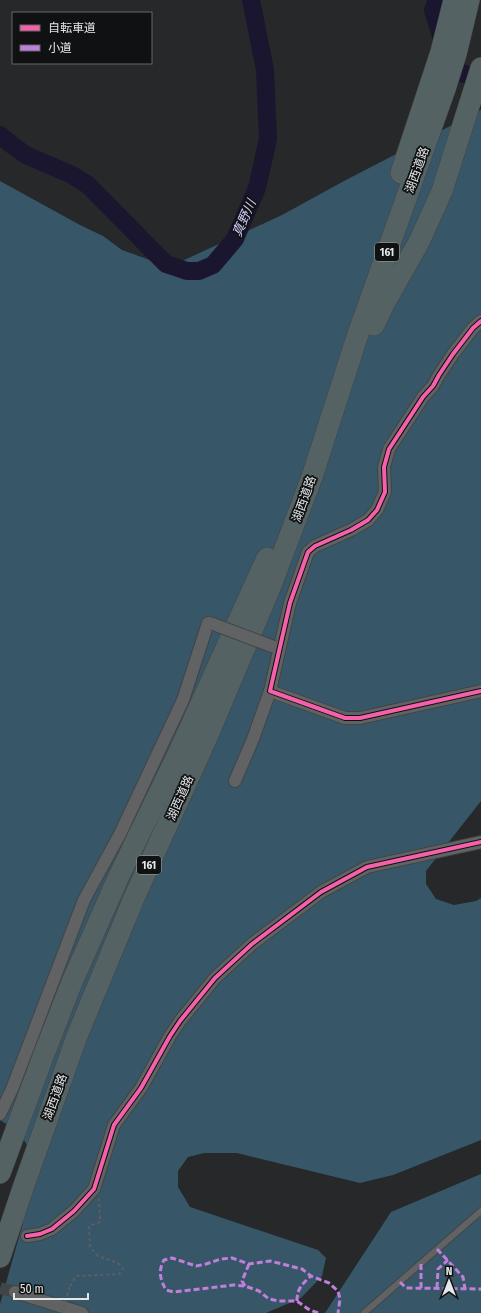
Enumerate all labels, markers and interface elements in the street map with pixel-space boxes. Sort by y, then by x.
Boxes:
legend [12,12,152,64]
text: 自転車道 [48,21,96,35]
text: 小道 [48,41,72,55]
street label: 湖西道路 [402,145,432,195]
water label: 真野川 [229,195,260,239]
road number: 161 [375,243,399,261]
street label: 湖西道路 [289,474,319,524]
street label: 湖西道路 [164,773,196,823]
road number: 161 [137,856,161,874]
street label: 湖西道路 [40,1072,70,1122]
north arrow [429,1261,469,1301]
text: N [446,1265,452,1278]
scale bar [14,1275,88,1301]
text: 50 m [20,1282,44,1296]

